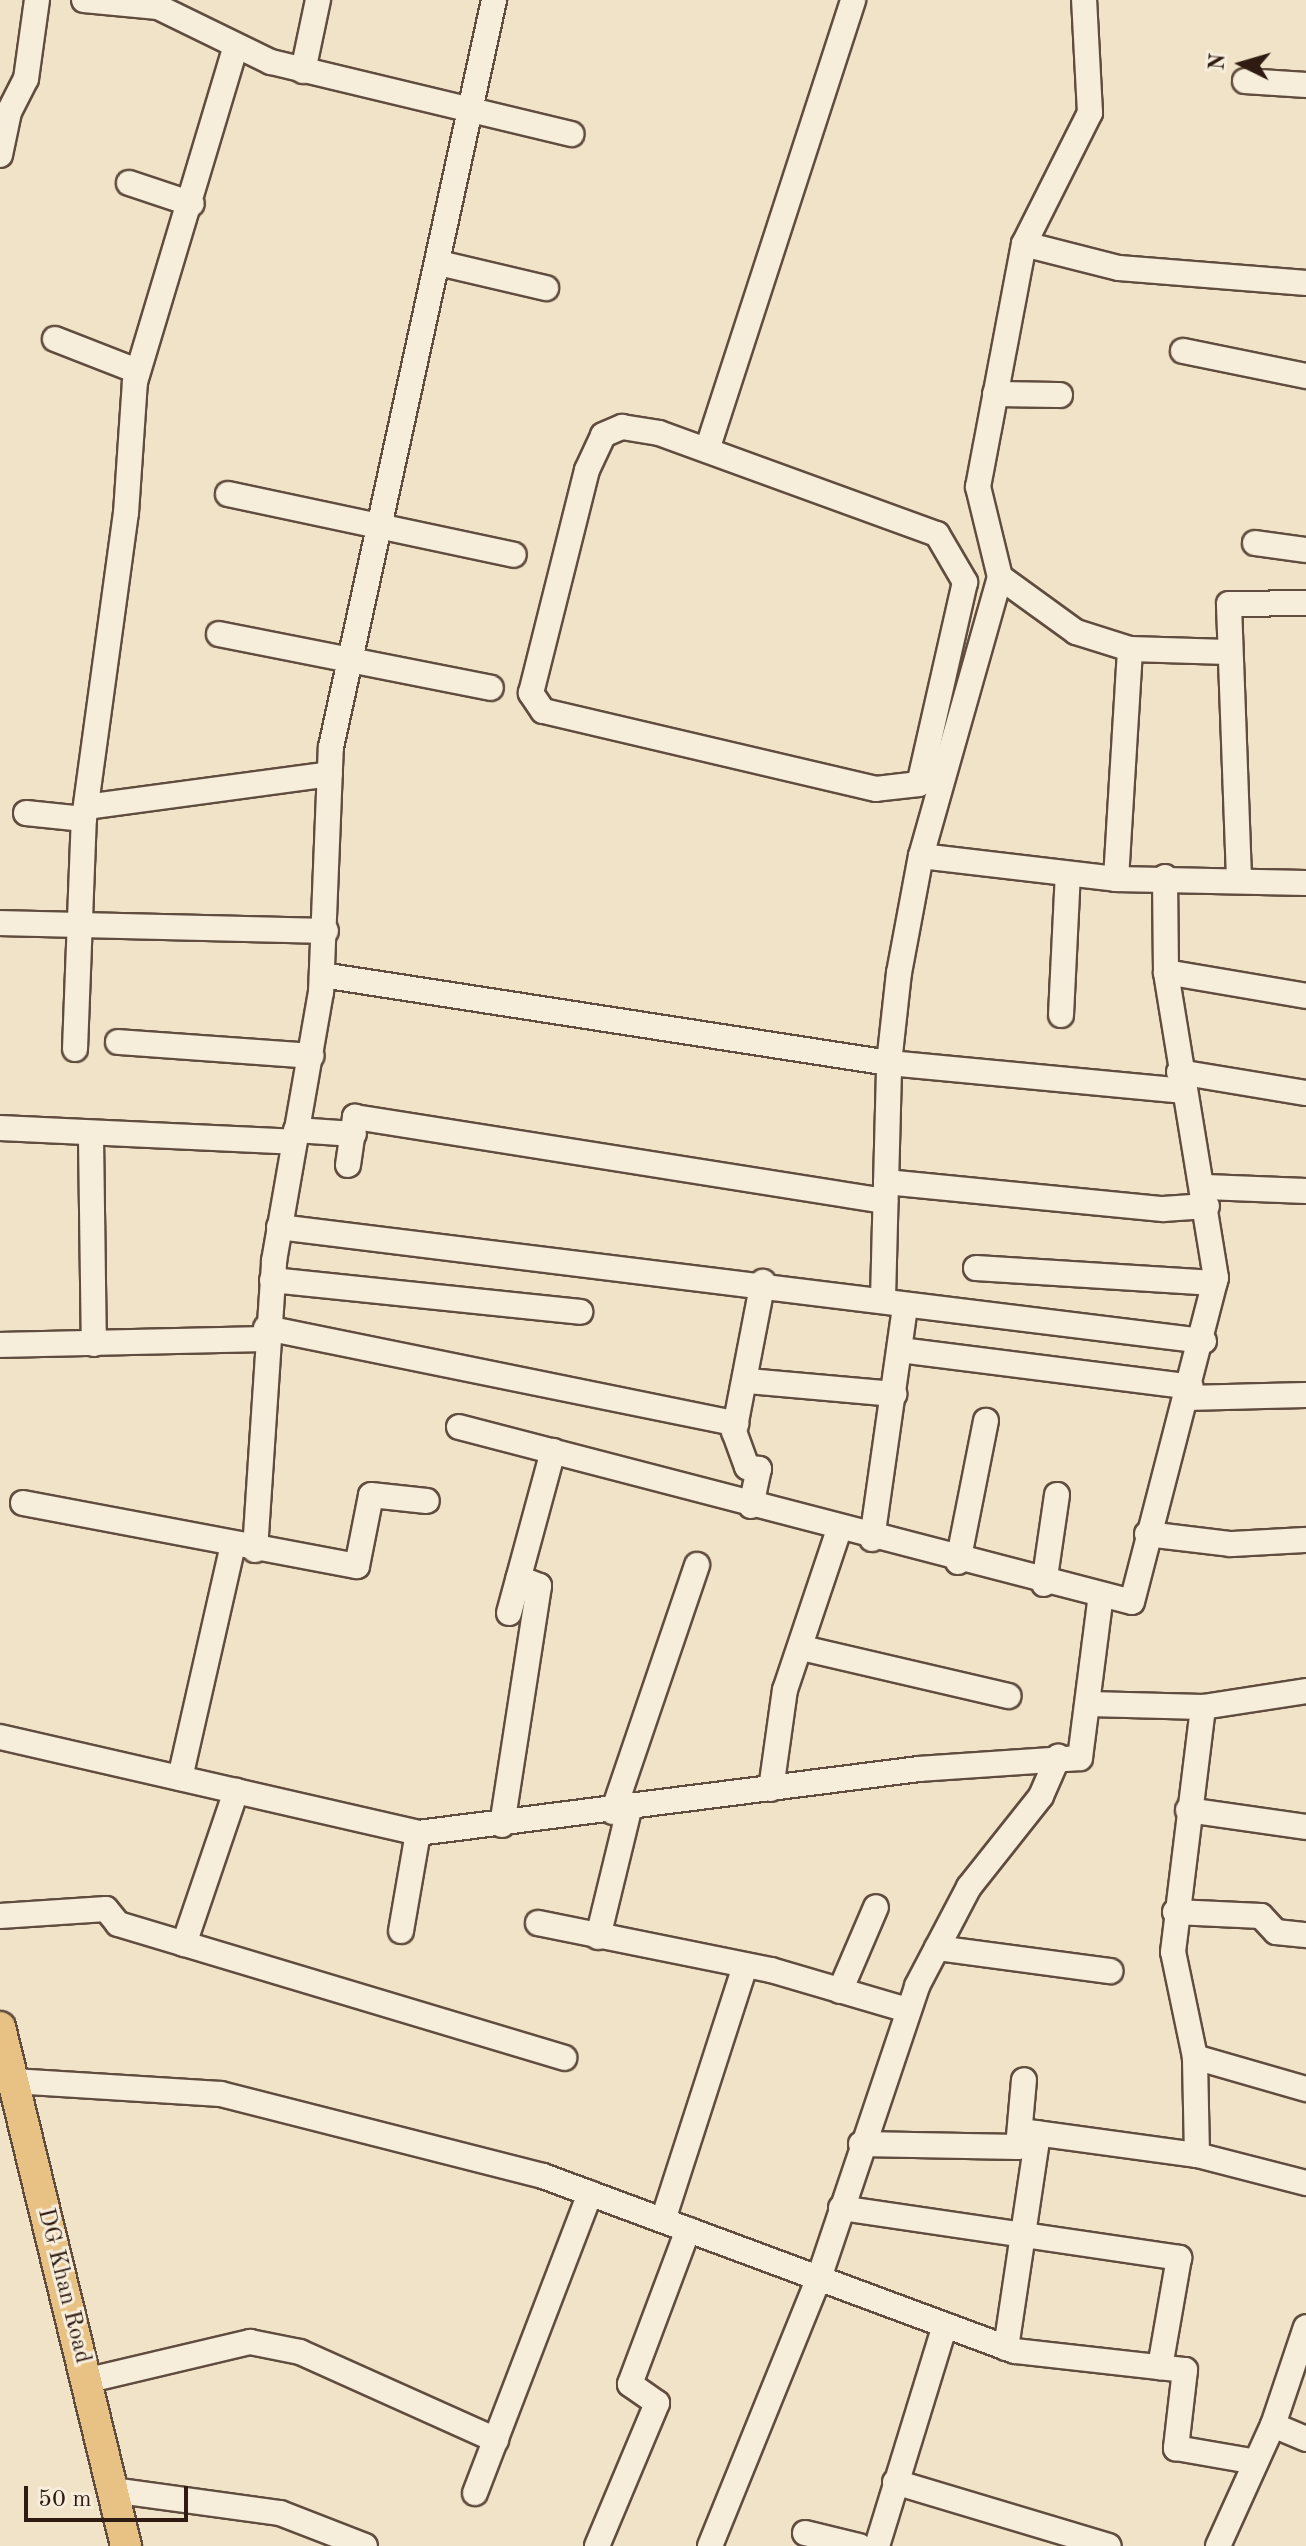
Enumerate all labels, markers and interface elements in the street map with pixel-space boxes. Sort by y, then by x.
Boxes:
north arrow [1202,24,1282,104]
text: N [1206,53,1230,71]
street label: DG Khan Road [30,2205,96,2367]
scale bar [28,2470,192,2520]
text: 50 m [38,2488,92,2512]

